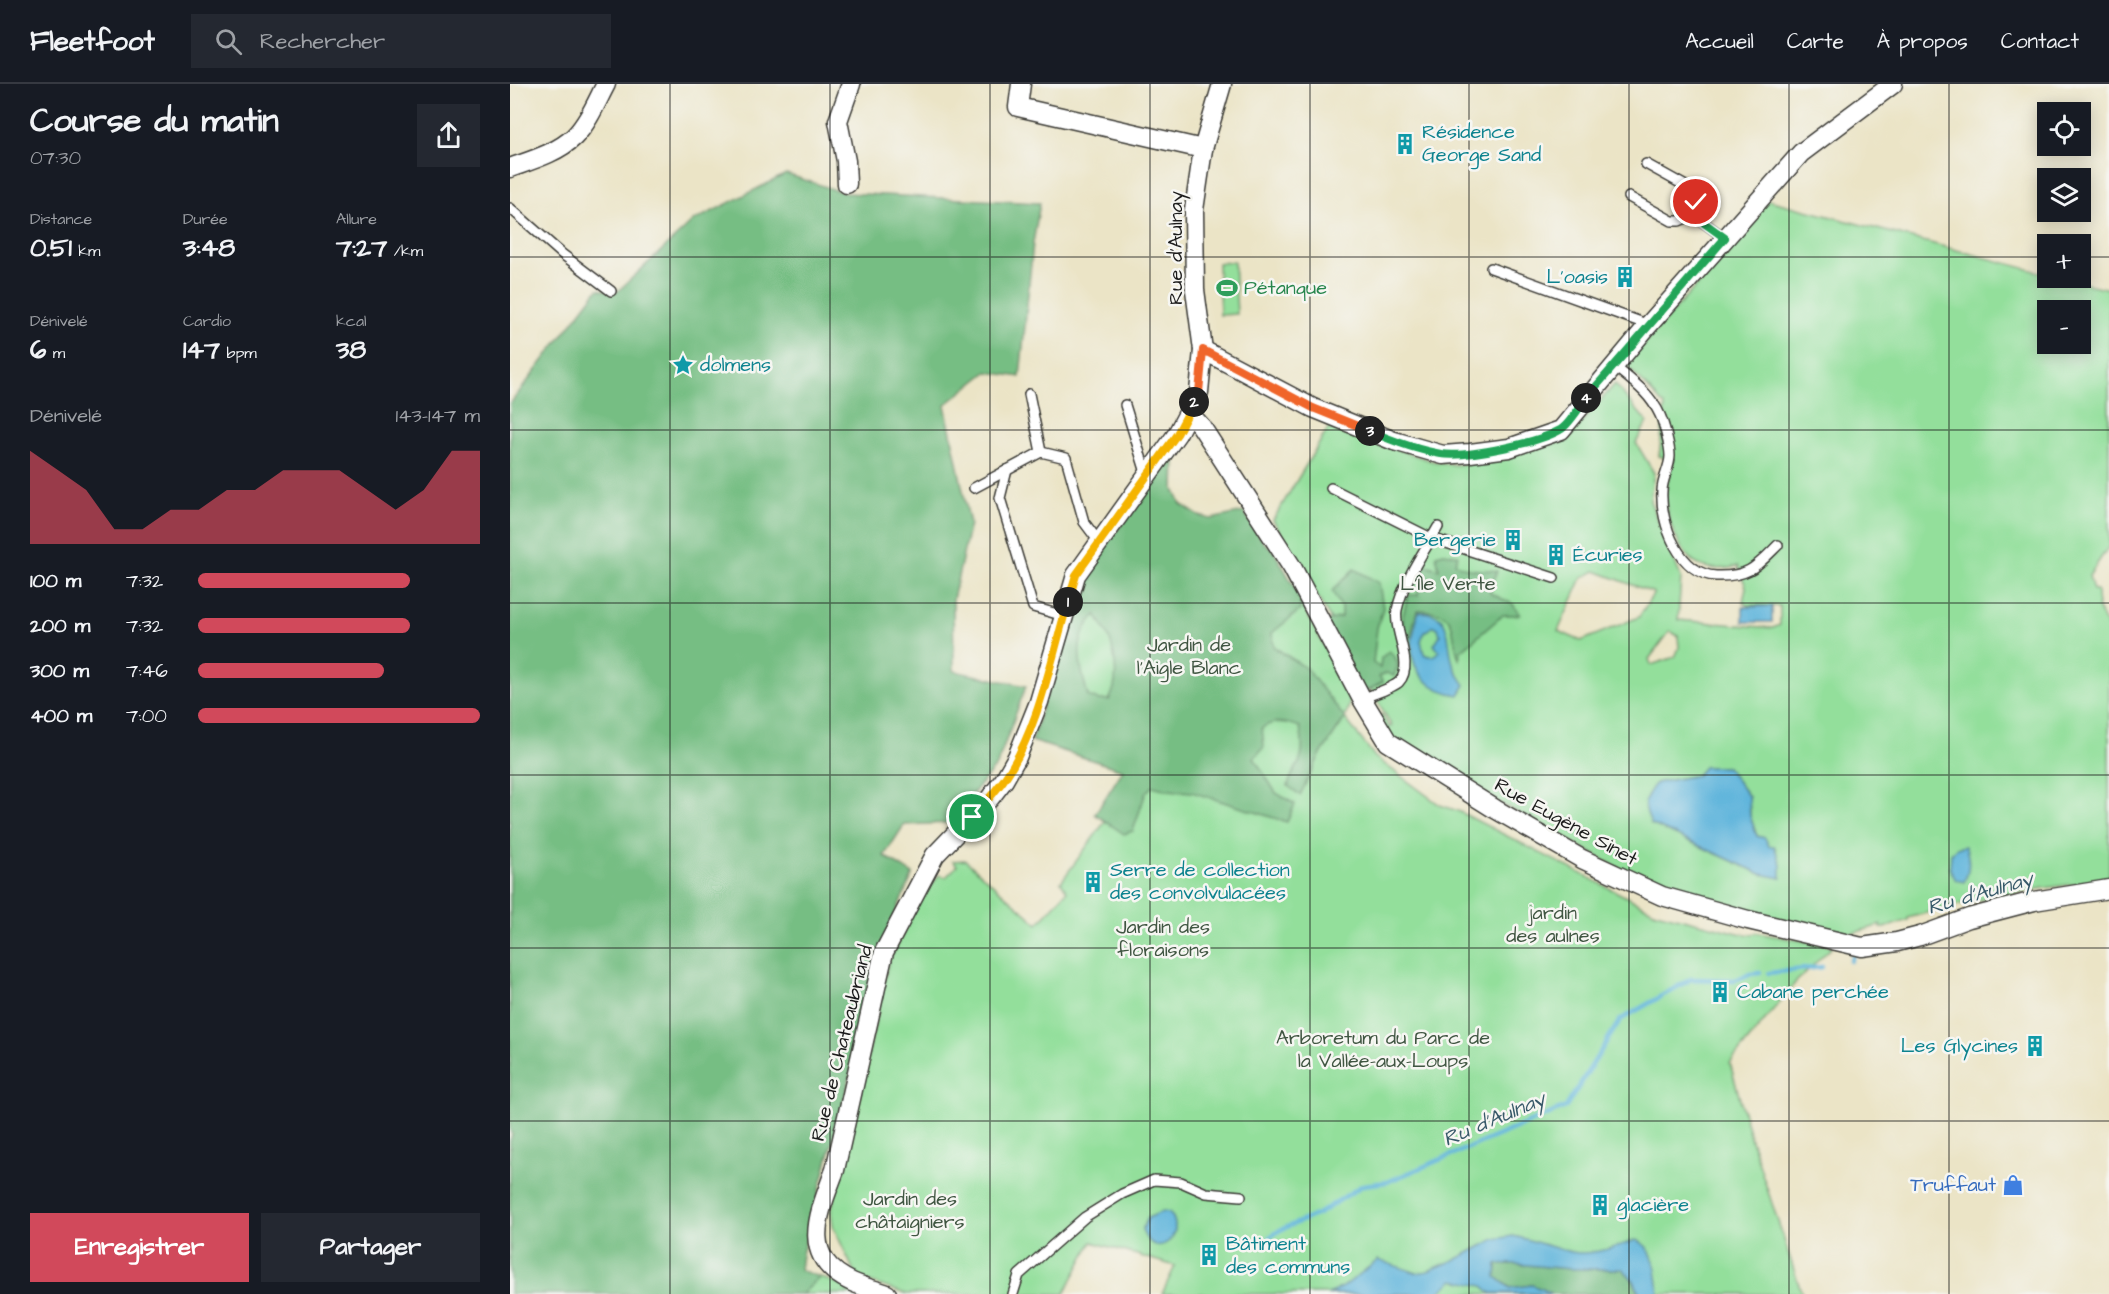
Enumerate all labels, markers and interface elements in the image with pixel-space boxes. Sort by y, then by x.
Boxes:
search box [191,14,611,68]
text: Fleetfoot [30,22,155,61]
icon: search [212,25,245,58]
text: Rechercher [260,26,385,57]
text: Accueil [1685,27,1754,56]
text: Carte [1787,27,1844,56]
text: À propos [1877,27,1968,56]
text: Contact [2001,27,2079,56]
text: Course du matin [30,98,279,144]
map controls [2037,102,2091,354]
button: locate [2037,102,2091,156]
button: share [417,104,480,167]
place label: Résidence George Sand [1422,118,1541,170]
building icon: Résidence George Sand [1393,132,1417,156]
text: 07:30 [30,144,81,172]
button: layers [2037,168,2091,222]
pin [1670,176,1721,227]
icon: check [1679,185,1712,218]
street label: Rue d'Aulnay [1162,191,1191,305]
text: Distance [30,208,92,230]
text: Durée [183,208,228,230]
text: Allure [336,208,377,230]
text: 0.51 [30,230,72,266]
text: 3:48 [183,230,235,266]
text: 7:27 [336,230,387,266]
button: + [2037,234,2091,288]
text: km [72,240,100,262]
text: /km [387,240,423,262]
place label: L'oasis [1546,263,1608,291]
building icon: L'oasis [1613,265,1637,289]
place label: Pétanque [1244,274,1327,302]
sports icon: Pétanque [1215,276,1239,300]
button: − [2037,300,2091,354]
text: Dénivelé [30,310,88,332]
text: Cardio [183,310,231,332]
text: kcal [336,310,367,332]
text: 6 [30,332,46,368]
text: 147 [183,332,220,368]
text: 38 [336,332,366,368]
text: m [46,342,65,364]
text: bpm [220,342,257,364]
place label: dolmens [700,351,771,379]
place icon: dolmens [671,353,695,377]
pin: 4 [1571,383,1601,413]
pin: 2 [1179,387,1209,417]
text: 4 [1581,387,1591,409]
text: 2 [1189,391,1199,413]
text: Dénivelé [30,402,102,430]
text: 143–147 m [395,402,480,430]
pin: 3 [1355,416,1385,446]
text: 3 [1366,420,1374,442]
place label: Bergerie [1414,526,1496,555]
building icon: Bergerie [1501,528,1525,552]
place label: Écuries [1573,541,1643,569]
building icon: Écuries [1544,543,1568,567]
text: 100 m [30,567,81,595]
text: 7:32 [126,567,163,595]
park label: L'Île Verte [1400,570,1496,598]
pin: 1 [1053,587,1083,617]
text: 1 [1067,591,1069,613]
text: 200 m [30,612,90,640]
text: 7:32 [126,612,163,640]
park label: Jardin de l’Aigle Blanc [1137,631,1242,683]
text: 300 m [30,657,89,685]
text: 7:46 [126,657,168,685]
text: 400 m [30,702,92,730]
text: 7:00 [126,702,167,730]
street label: Rue Eugène Sinet [1489,771,1643,874]
pin [946,791,997,842]
icon: arrive [955,800,988,833]
place label: Serre de collection des convolvulacées [1110,856,1290,907]
water label: Ru d'Aulnay [1924,863,2039,923]
building icon: Serre de collection des convolvulacées [1081,870,1105,894]
park label: jardin des aulnes [1506,899,1600,950]
park label: Jardin des floraisons [1116,913,1210,964]
street label: Rue de Chateaubriand [804,942,880,1144]
place label: Cabane perchée [1737,978,1889,1006]
building icon: Cabane perchée [1708,980,1732,1004]
park label: Arboretum du Parc de la Vallée-aux-Loups [1276,1024,1490,1075]
place label: Les Glycines [1901,1032,2018,1061]
building icon: Les Glycines [2023,1034,2047,1058]
water label: Ru d'Aulnay [1438,1084,1552,1154]
place label: Truffaut [1910,1171,1996,1199]
shop icon: Truffaut [2001,1173,2025,1197]
park label: Jardin des châtaigniers [855,1185,965,1237]
place label: glacière [1617,1191,1689,1220]
building icon: glacière [1588,1193,1612,1217]
button: Enregistrer [30,1213,249,1282]
button: Partager [261,1213,480,1282]
place label: Bâtiment des communs [1226,1230,1350,1281]
building icon: Bâtiment des communs [1197,1243,1221,1267]

